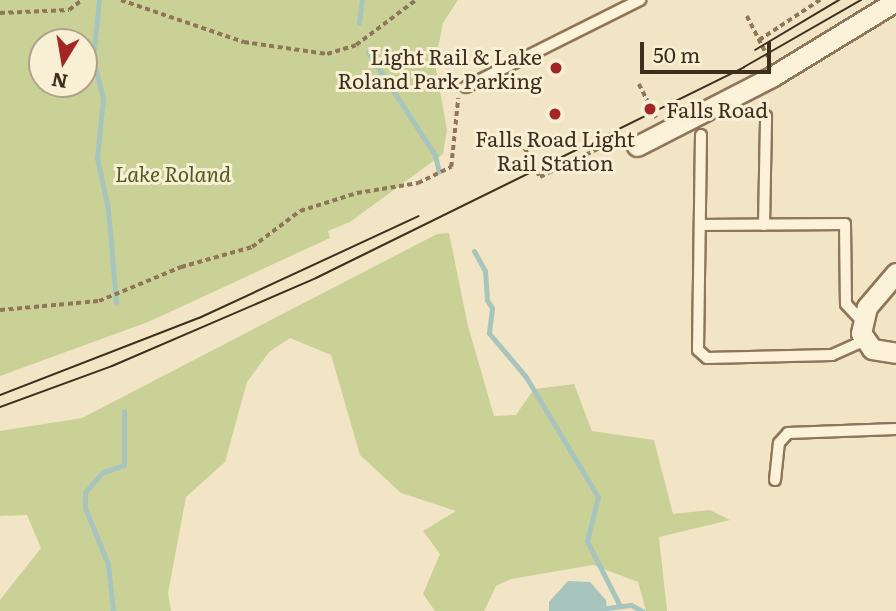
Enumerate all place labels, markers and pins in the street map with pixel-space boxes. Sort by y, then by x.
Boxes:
place label: Light Rail & Lake Roland Park Parking [338,43,542,93]
marker: Light Rail & Lake Roland Park Parking [548,60,564,76]
place label: Falls Road [666,96,768,122]
marker: Falls Road [640,99,660,119]
marker: Falls Road Light Rail Station [547,106,563,122]
place label: Falls Road Light Rail Station [475,125,635,175]

